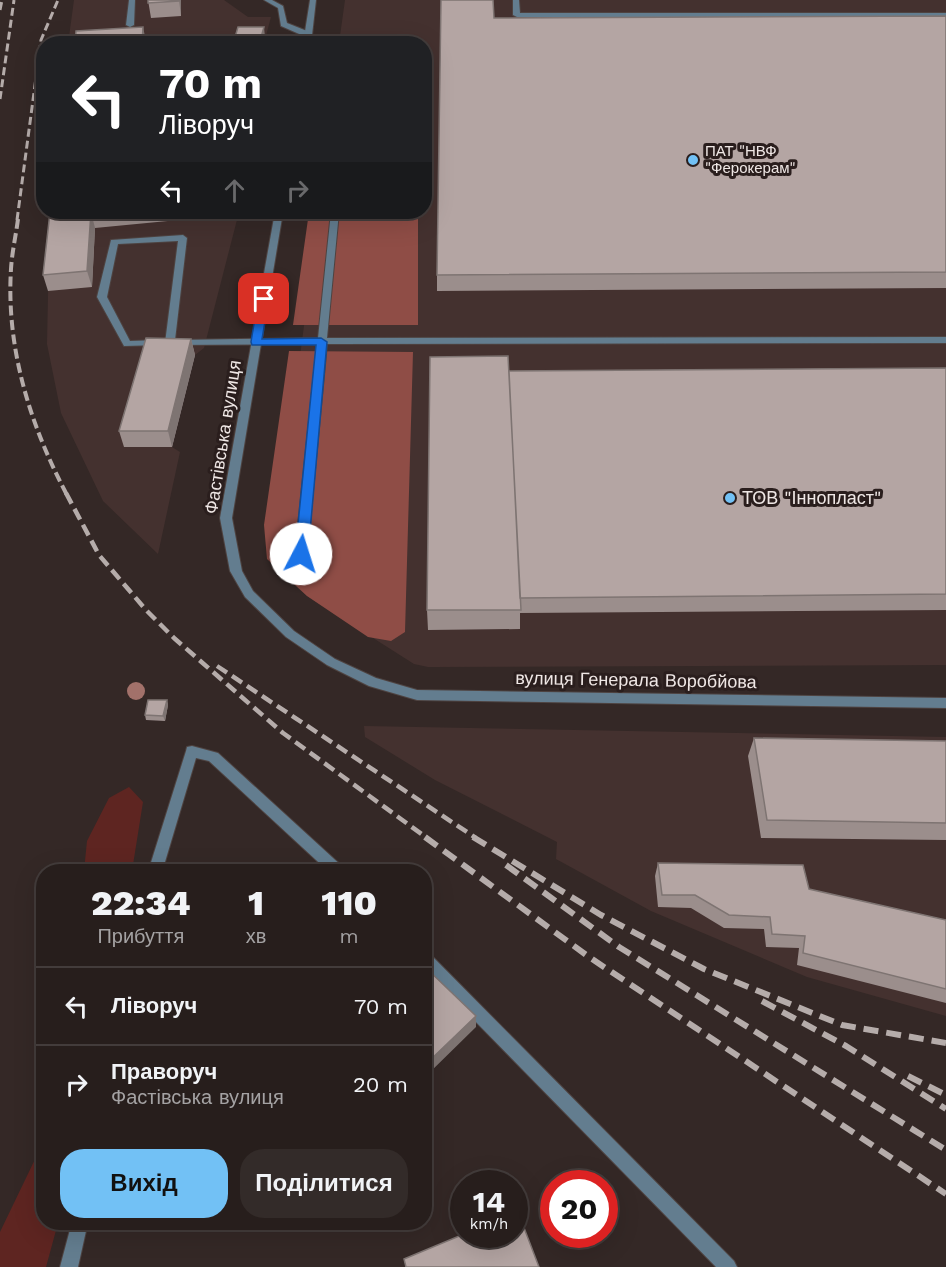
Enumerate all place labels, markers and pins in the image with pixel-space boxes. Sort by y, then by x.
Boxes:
place label: ПАТ "НВФ "Ферокерам" [705,142,796,177]
marker: ПАТ "НВФ "Ферокерам" [686,153,700,167]
pin [238,273,289,324]
place label: ТОВ "Іннопласт" [742,487,881,508]
marker: ТОВ "Іннопласт" [723,491,737,505]

